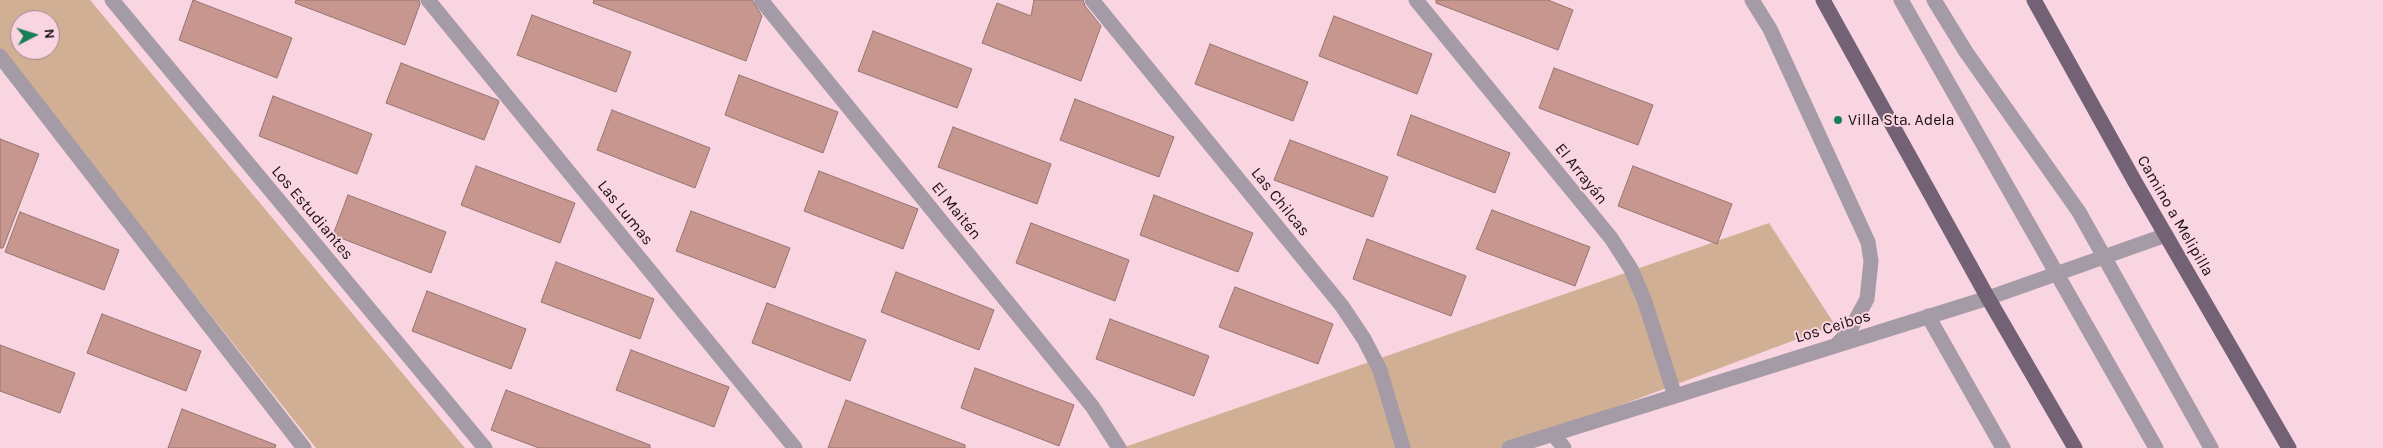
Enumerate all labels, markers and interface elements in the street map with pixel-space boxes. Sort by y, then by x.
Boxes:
north arrow [10,10,60,60]
text: N [41,28,58,39]
place label: Villa Sta. Adela [1848,110,1955,130]
marker: Villa Sta. Adela [1832,114,1844,126]
street label: El Arrayán [1551,140,1611,208]
street label: Camino a Melipilla [2133,152,2217,280]
street label: Los Estudiantes [267,162,357,264]
street label: Las Chilcas [1247,164,1313,240]
street label: Las Lumas [593,177,657,249]
street label: El Maitén [927,178,985,244]
street label: Los Ceibos [1793,306,1873,348]

